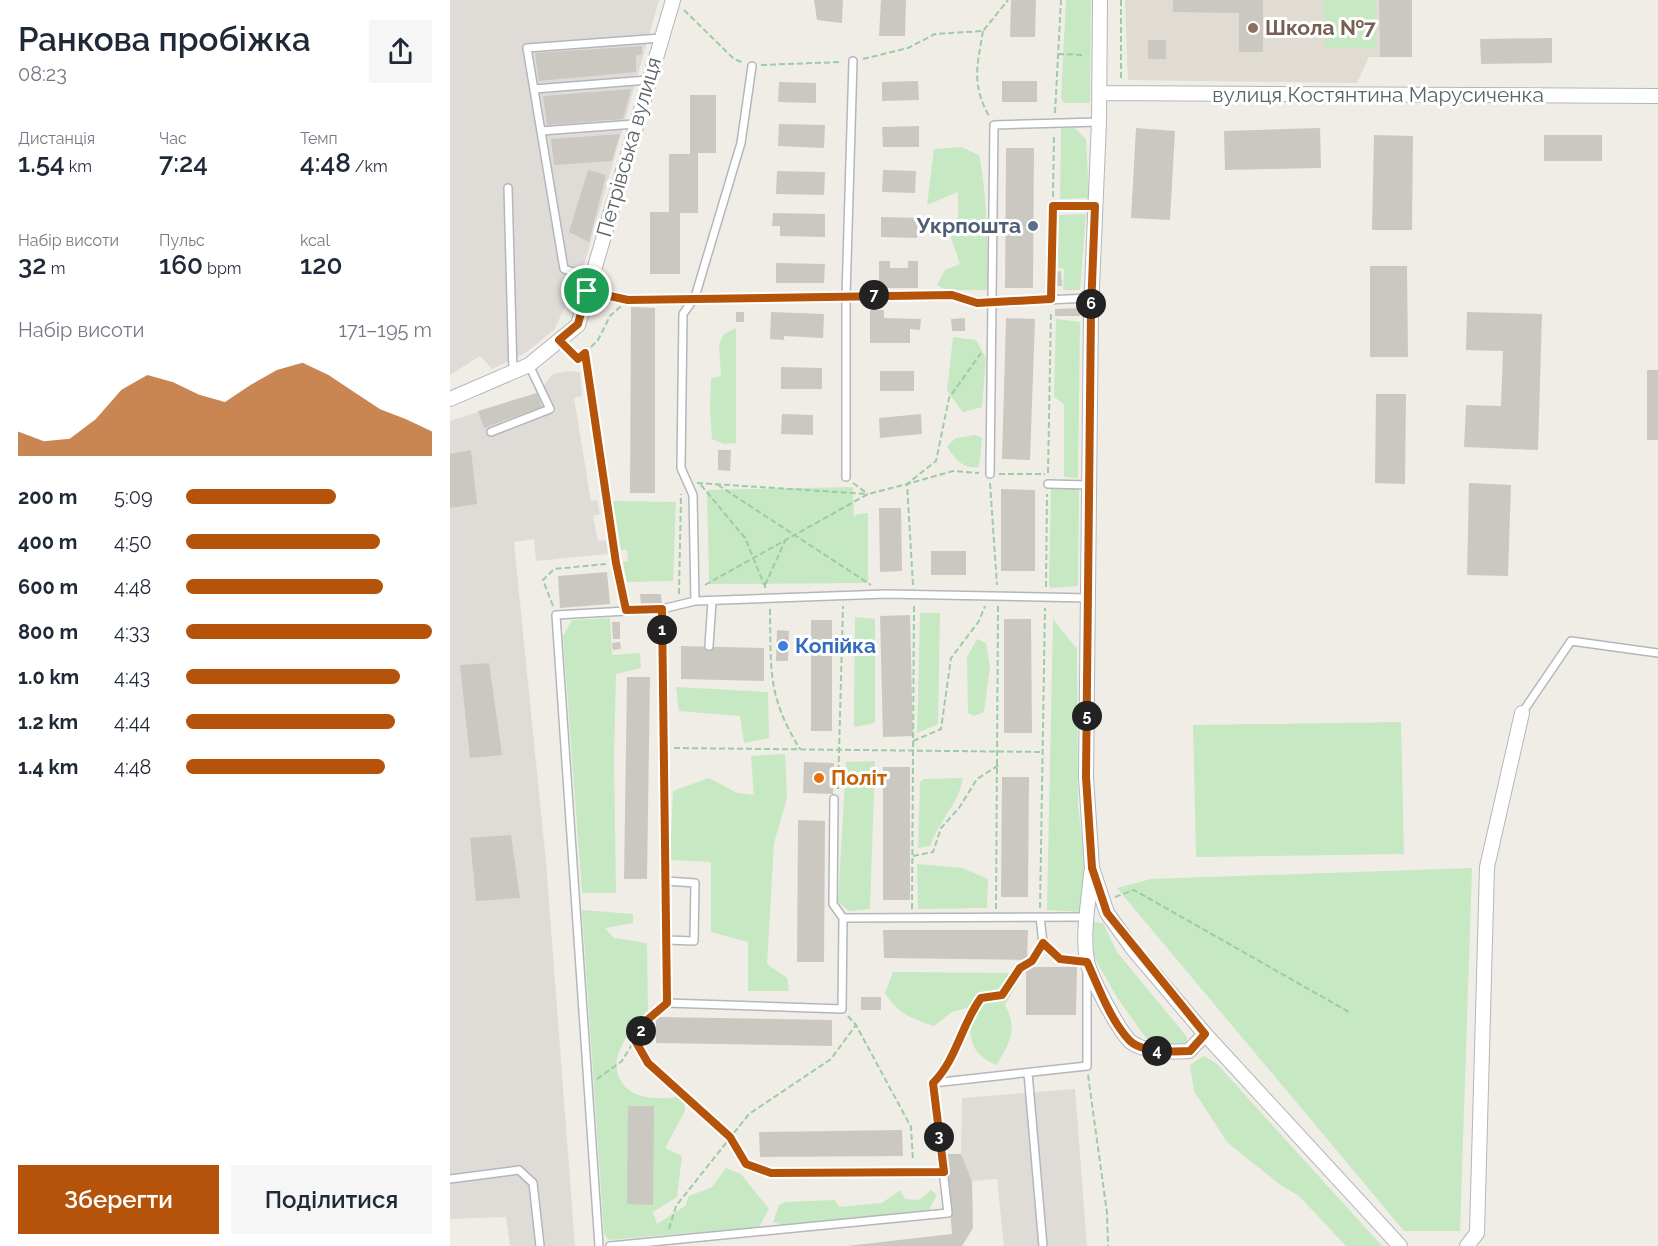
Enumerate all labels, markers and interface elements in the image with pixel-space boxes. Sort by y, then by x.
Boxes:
place label: Школа №7 [1265,15,1376,40]
text: Ранкова пробіжка [18,20,311,59]
button: share [369,20,432,83]
marker: Школа №7 [1246,21,1260,35]
street label: Петрівська вулиця [591,54,666,240]
text: 08:23 [18,62,67,86]
street label: вулиця Костянтина Марусиченка [1212,82,1544,107]
text: Дистанція [18,129,95,148]
text: Час [159,129,187,148]
text: Темп [300,129,338,148]
text: 1.54 [18,148,65,178]
text: 7:24 [159,148,208,178]
text: 4:48 [300,148,351,178]
text: km [65,157,92,176]
text: /km [351,157,388,176]
place label: Укрпошта [916,213,1021,238]
marker: Укрпошта [1026,219,1040,233]
text: Набір висоти [18,231,119,250]
text: Пульс [159,231,205,250]
text: kcal [300,231,330,250]
text: 32 [18,250,47,280]
text: 160 [159,250,203,280]
text: 120 [300,250,342,280]
text: m [47,259,65,278]
text: bpm [203,259,242,278]
pin [561,265,612,316]
icon: arrive [570,274,603,307]
pin: 7 [859,280,889,310]
text: 7 [870,285,878,304]
pin: 6 [1076,289,1106,319]
text: 6 [1086,294,1096,313]
text: Набір висоти [18,318,144,342]
text: 171–195 m [339,318,432,342]
text: 200 m [18,485,77,509]
text: 5:09 [114,485,153,509]
text: 400 m [18,530,77,554]
text: 4:50 [114,530,152,554]
text: 600 m [18,575,78,599]
text: 4:48 [114,575,151,599]
pin: 1 [647,615,677,645]
text: 800 m [18,620,78,644]
text: 4:33 [114,620,150,644]
text: 1 [658,620,666,639]
place label: Копійка [795,633,876,658]
marker: Копійка [776,639,790,653]
text: 1.0 km [18,665,79,689]
text: 4:43 [114,665,150,689]
pin: 5 [1072,701,1102,731]
text: 5 [1083,706,1091,725]
text: 1.2 km [18,710,78,734]
text: 4:44 [114,710,151,734]
text: 1.4 km [18,755,78,779]
text: 4:48 [114,755,151,779]
place label: Політ [831,765,888,790]
marker: Політ [812,771,826,785]
pin: 2 [626,1016,656,1046]
text: 2 [636,1021,646,1040]
pin: 4 [1142,1036,1172,1066]
text: 4 [1152,1041,1162,1060]
pin: 3 [924,1122,954,1152]
text: 3 [935,1127,943,1146]
button: Зберегти [18,1165,219,1234]
button: Поділитися [231,1165,432,1234]

